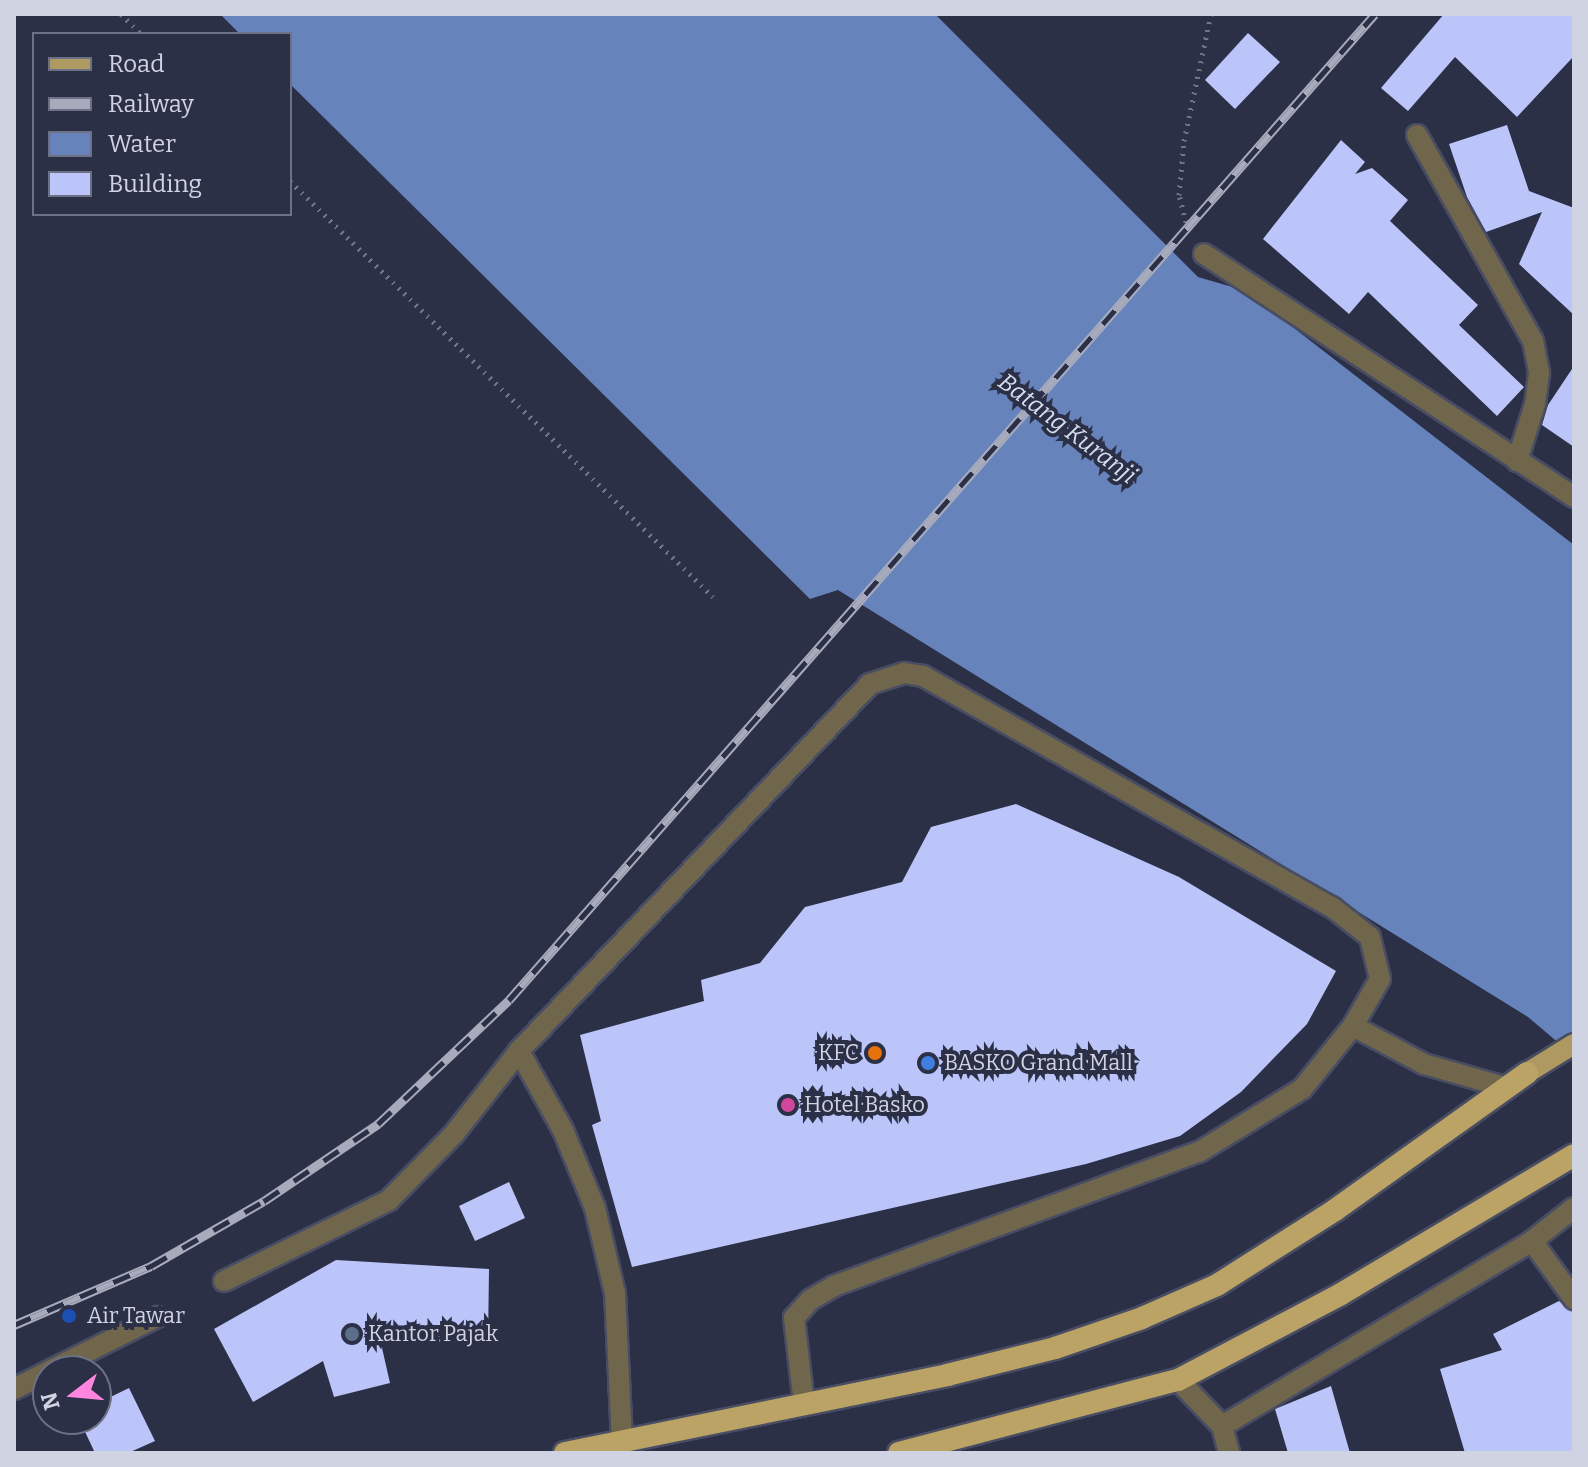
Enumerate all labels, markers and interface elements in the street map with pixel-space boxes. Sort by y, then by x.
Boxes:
legend [32,32,292,216]
text: Road [108,50,164,78]
text: Railway [108,90,194,118]
text: Water [108,130,176,158]
text: Building [108,170,202,198]
water label: Batang Kuranji [992,368,1142,490]
place label: KFC [818,1040,859,1066]
marker: KFC [866,1044,884,1062]
place label: BASKO Grand Mall [944,1050,1133,1076]
marker: BASKO Grand Mall [919,1054,937,1072]
place label: Hotel Basko [804,1092,925,1118]
marker: Hotel Basko [779,1096,797,1114]
place label: Air Tawar [87,1303,185,1329]
marker: Air Tawar [58,1305,80,1327]
place label: Kantor Pajak [368,1321,498,1347]
marker: Kantor Pajak [343,1325,361,1343]
north arrow [32,1355,112,1435]
text: N [35,1389,66,1413]

